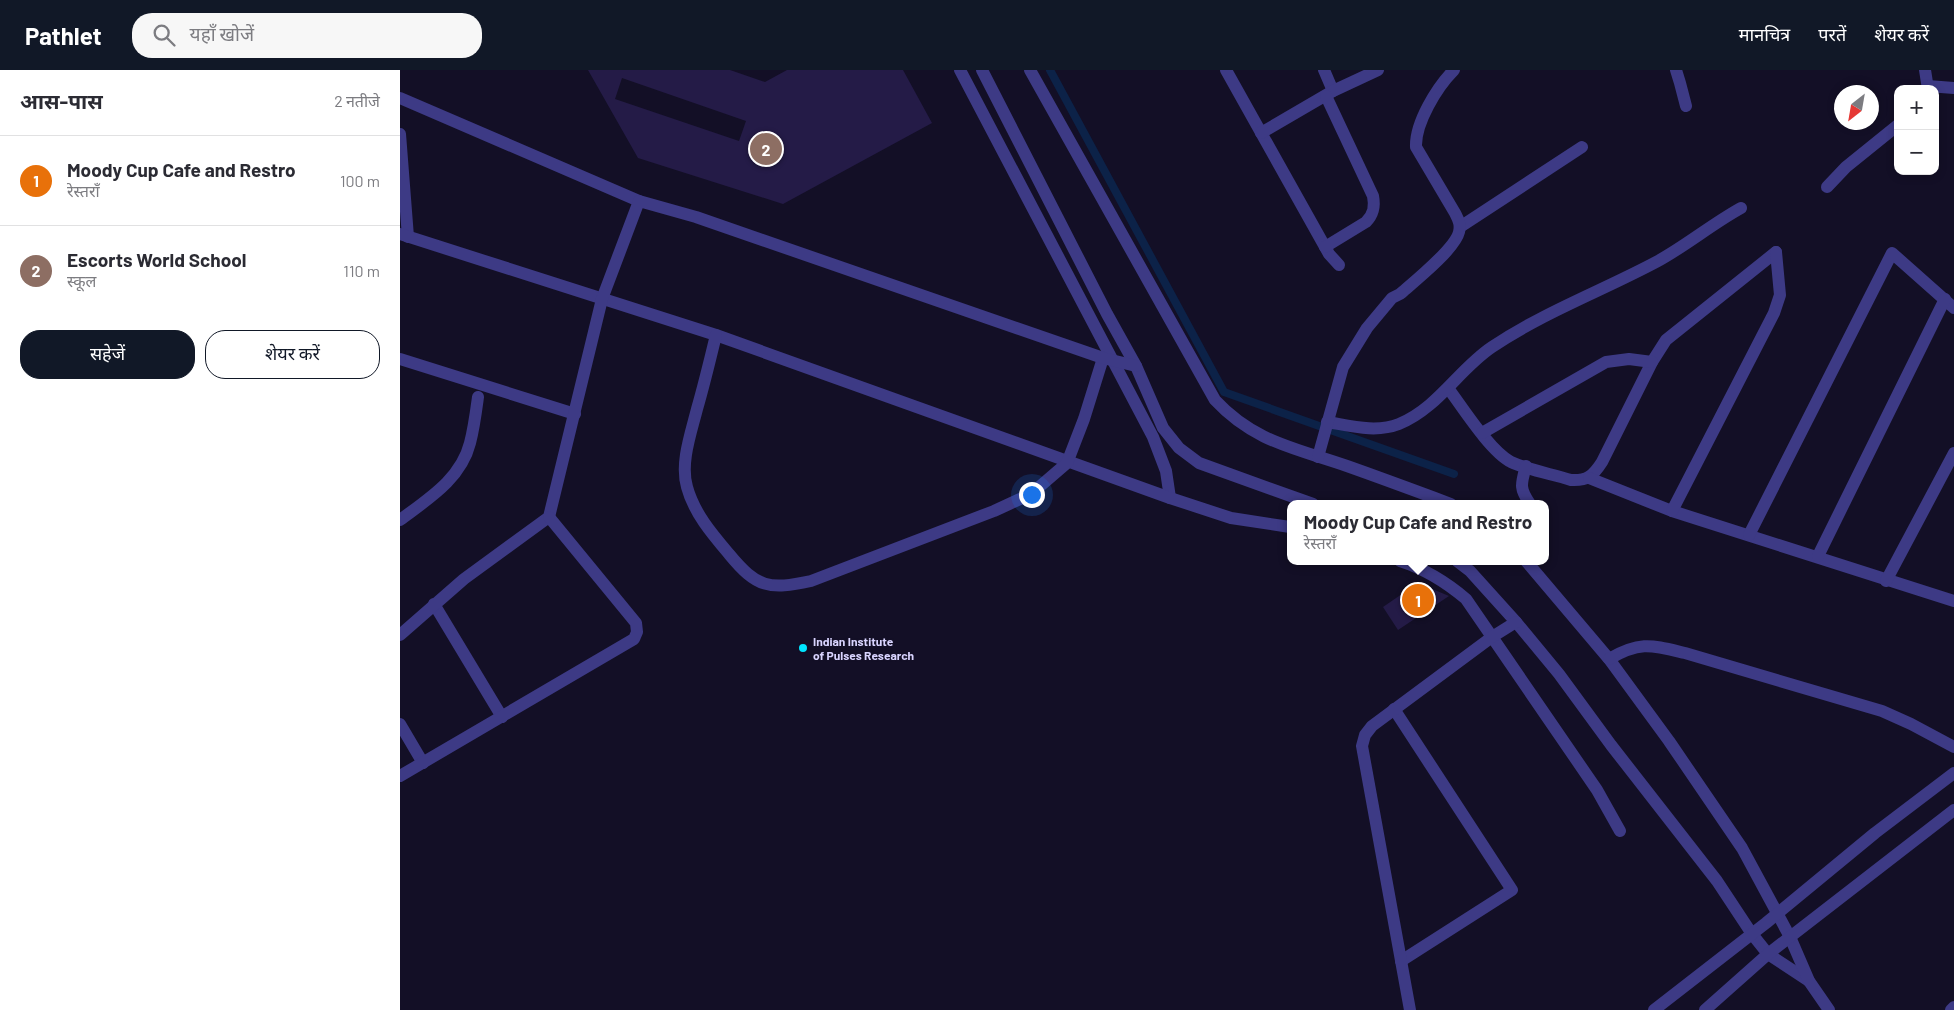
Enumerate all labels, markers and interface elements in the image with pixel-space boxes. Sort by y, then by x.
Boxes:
search box [132,13,482,58]
text: Pathlet [25,21,102,50]
icon: search [150,21,178,49]
text: यहाँ खोजें [190,22,254,45]
text: मानचित्र [1739,23,1790,45]
text: परतें [1818,23,1846,45]
text: शेयर करें [1874,23,1929,45]
north arrow [1834,85,1879,130]
map controls [1894,85,1939,175]
button: + [1894,85,1939,130]
text: आस-पास [20,88,103,113]
text: 2 नतीजे [334,91,380,110]
pin: 2 [750,130,782,168]
button: − [1894,130,1939,175]
text: Moody Cup Cafe and Restro [67,158,296,181]
text: 1 [33,171,39,190]
text: 100 m [340,171,380,190]
text: रेस्तराँ [67,181,100,200]
text: Escorts World School [67,248,246,271]
text: 2 [32,261,40,280]
text: 110 m [343,261,380,280]
text: स्कूल [67,271,96,290]
button: सहेजें [20,330,195,379]
button: शेयर करें [205,330,380,379]
your location [1019,482,1045,508]
popup [1287,500,1549,565]
text: Moody Cup Cafe and Restro [1304,510,1532,533]
text: रेस्तराँ [1304,533,1336,552]
pin: 1 [1402,581,1434,619]
place label: Indian Institute of Pulses Research [813,634,914,662]
marker: Indian Institute of Pulses Research [797,642,809,654]

